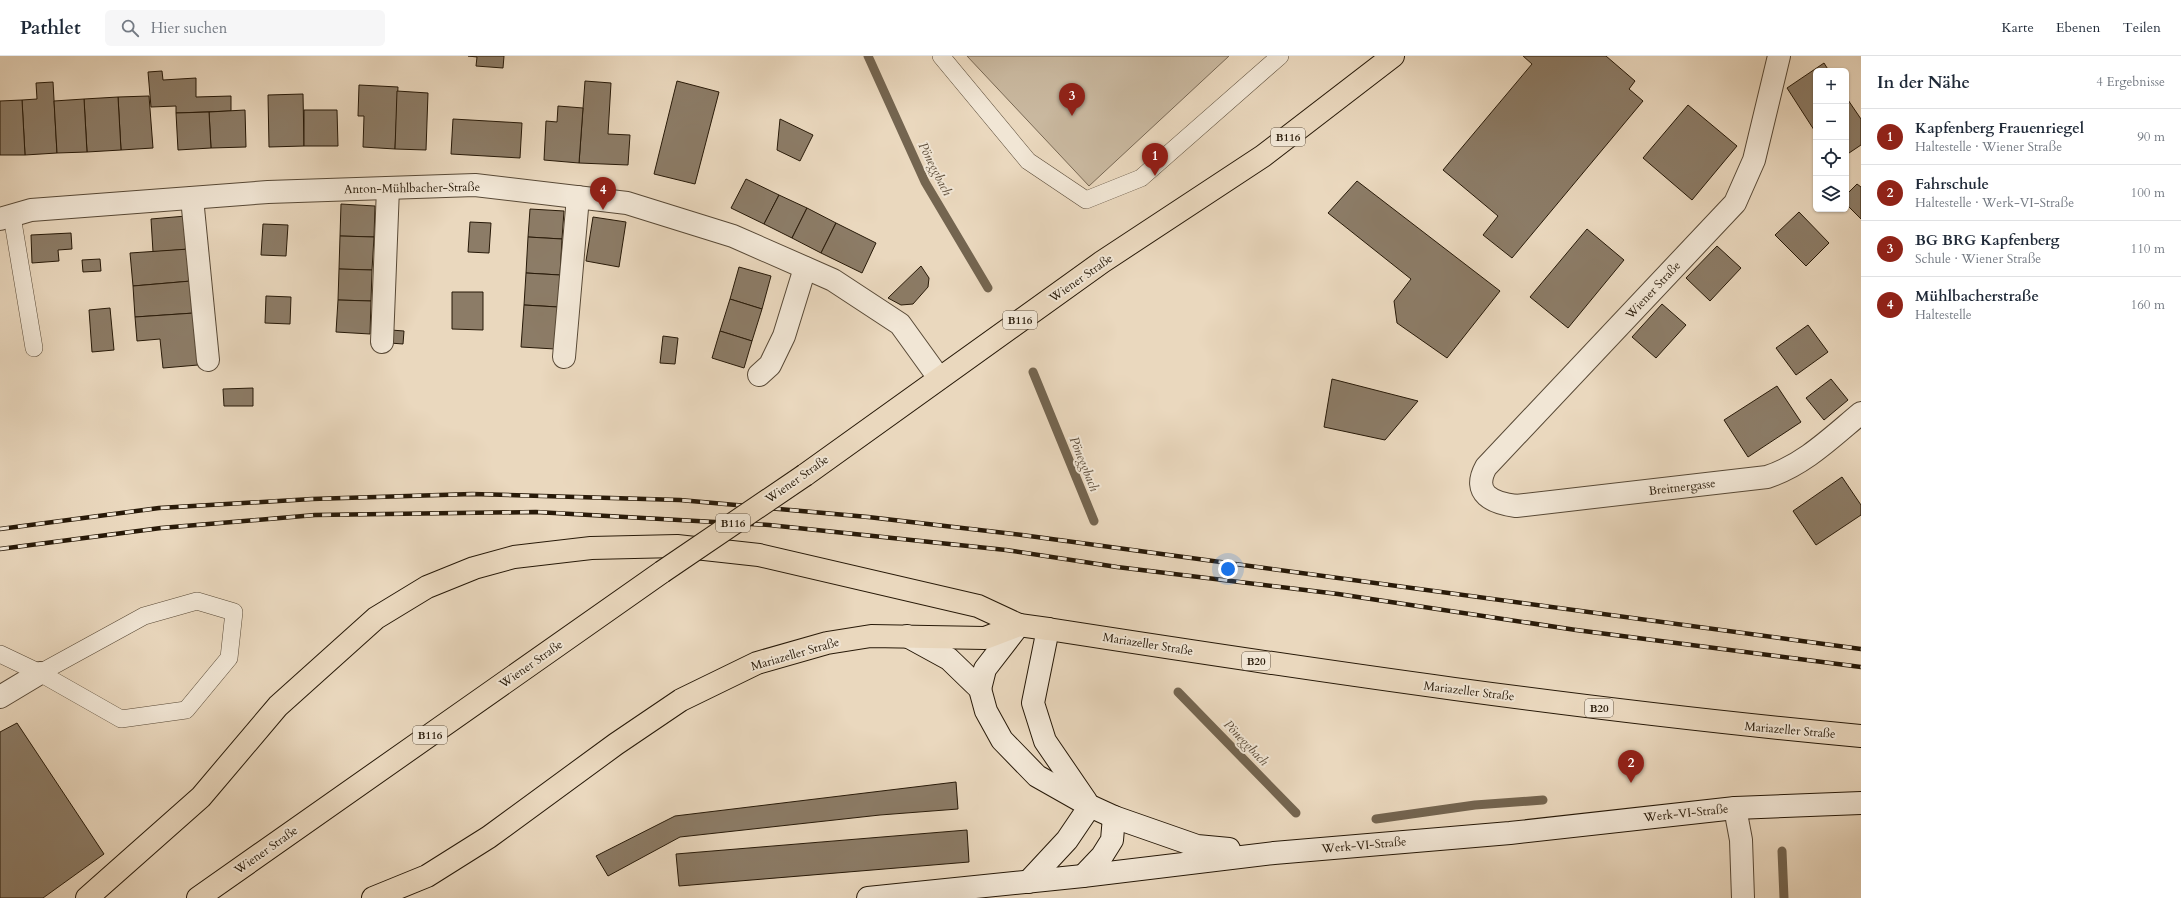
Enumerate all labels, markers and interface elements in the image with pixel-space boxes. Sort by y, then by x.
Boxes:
search box [105,10,385,46]
text: Pathlet [20,15,81,41]
icon: search [119,17,141,39]
text: Hier suchen [151,18,227,38]
text: Karte [2001,18,2034,37]
text: Ebenen [2056,18,2101,37]
text: Teilen [2123,18,2161,37]
map controls [1813,68,1849,212]
button: + [1813,68,1849,104]
text: In der Nähe [1877,71,1970,94]
text: 4 Ergebnisse [2096,73,2165,91]
pin: 3 [1059,83,1085,116]
button: − [1813,104,1849,140]
text: Kapfenberg Frauenriegel [1915,118,2084,138]
road number: B116 [1271,128,1305,146]
text: 1 [1887,128,1893,146]
text: 90 m [2137,128,2165,146]
text: Haltestelle · Wiener Straße [1915,138,2062,156]
water label: Pöneggbach [914,139,956,200]
button: locate [1813,140,1849,176]
pin: 1 [1142,143,1168,176]
text: Fahrschule [1915,174,1989,194]
button: layers [1813,176,1849,212]
pin: 4 [590,177,616,210]
street label: Anton-Mühlbacher-Straße [344,179,480,197]
text: 2 [1887,184,1893,202]
text: 100 m [2131,184,2165,202]
text: Haltestelle · Werk-VI-Straße [1915,194,2074,212]
text: BG BRG Kapfenberg [1915,230,2060,250]
text: 3 [1887,240,1893,258]
text: 110 m [2131,240,2165,258]
street label: Wiener Straße [1045,250,1116,306]
text: Schule · Wiener Straße [1915,250,2041,268]
street label: Wiener Straße [1621,258,1684,323]
text: Mühlbacherstraße [1915,286,2039,306]
text: 4 [1887,296,1893,314]
text: 160 m [2131,296,2165,314]
text: Haltestelle [1915,306,1972,324]
road number: B116 [1003,311,1037,329]
water label: Pöneggbach [1065,434,1103,495]
street label: Wiener Straße [761,451,832,507]
street label: Breitnergasse [1648,475,1716,499]
road number: B116 [716,514,750,532]
your location [1218,559,1238,579]
street label: Mariazeller Straße [1102,629,1194,659]
street label: Mariazeller Straße [749,634,841,674]
street label: Wiener Straße [495,636,566,692]
road number: B20 [1242,652,1270,670]
street label: Mariazeller Straße [1423,677,1515,705]
road number: B20 [1585,699,1613,717]
water label: Pöneggbach [1219,716,1273,771]
street label: Mariazeller Straße [1744,718,1836,742]
road number: B116 [413,726,447,744]
pin: 2 [1618,750,1644,783]
street label: Werk-VI-Straße [1642,801,1729,826]
street label: Wiener Straße [230,822,301,878]
street label: Werk-VI-Straße [1320,833,1407,857]

